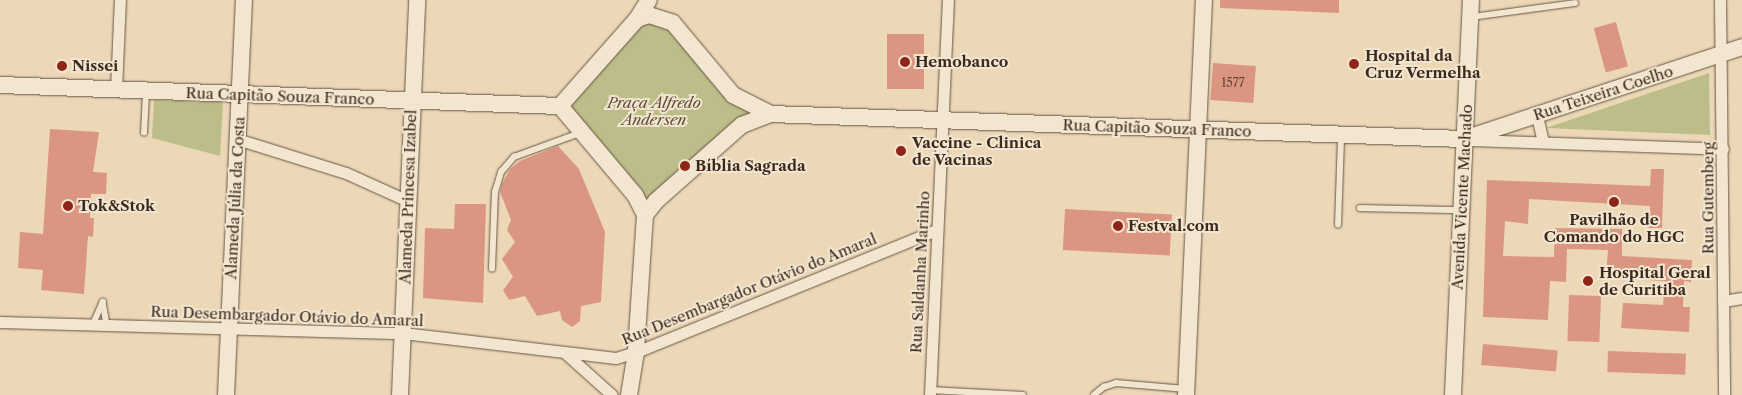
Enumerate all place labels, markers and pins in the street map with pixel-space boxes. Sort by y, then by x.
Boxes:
place label: Hospital da Cruz Vermelha [1365,46,1481,81]
place label: Hemobanco [915,53,1008,71]
marker: Hemobanco [899,56,911,68]
place label: Nissei [72,57,118,75]
marker: Hospital da Cruz Vermelha [1347,57,1361,71]
marker: Nissei [56,60,68,72]
place label: Vaccine - Clinica de Vacinas [912,133,1041,168]
marker: Vaccine - Clinica de Vacinas [894,144,908,158]
place label: Bíblia Sagrada [695,157,806,175]
marker: Bíblia Sagrada [679,160,691,172]
marker: Pavilhão de Comando do HGC [1608,196,1620,208]
place label: Tok&Stok [78,197,155,215]
marker: Tok&Stok [62,200,74,212]
place label: Pavilhão de Comando do HGC [1544,210,1684,245]
place label: Festval.com [1128,217,1219,235]
marker: Festval.com [1112,220,1124,232]
place label: Hospital Geral de Curitiba [1599,263,1711,298]
marker: Hospital Geral de Curitiba [1581,274,1595,288]

